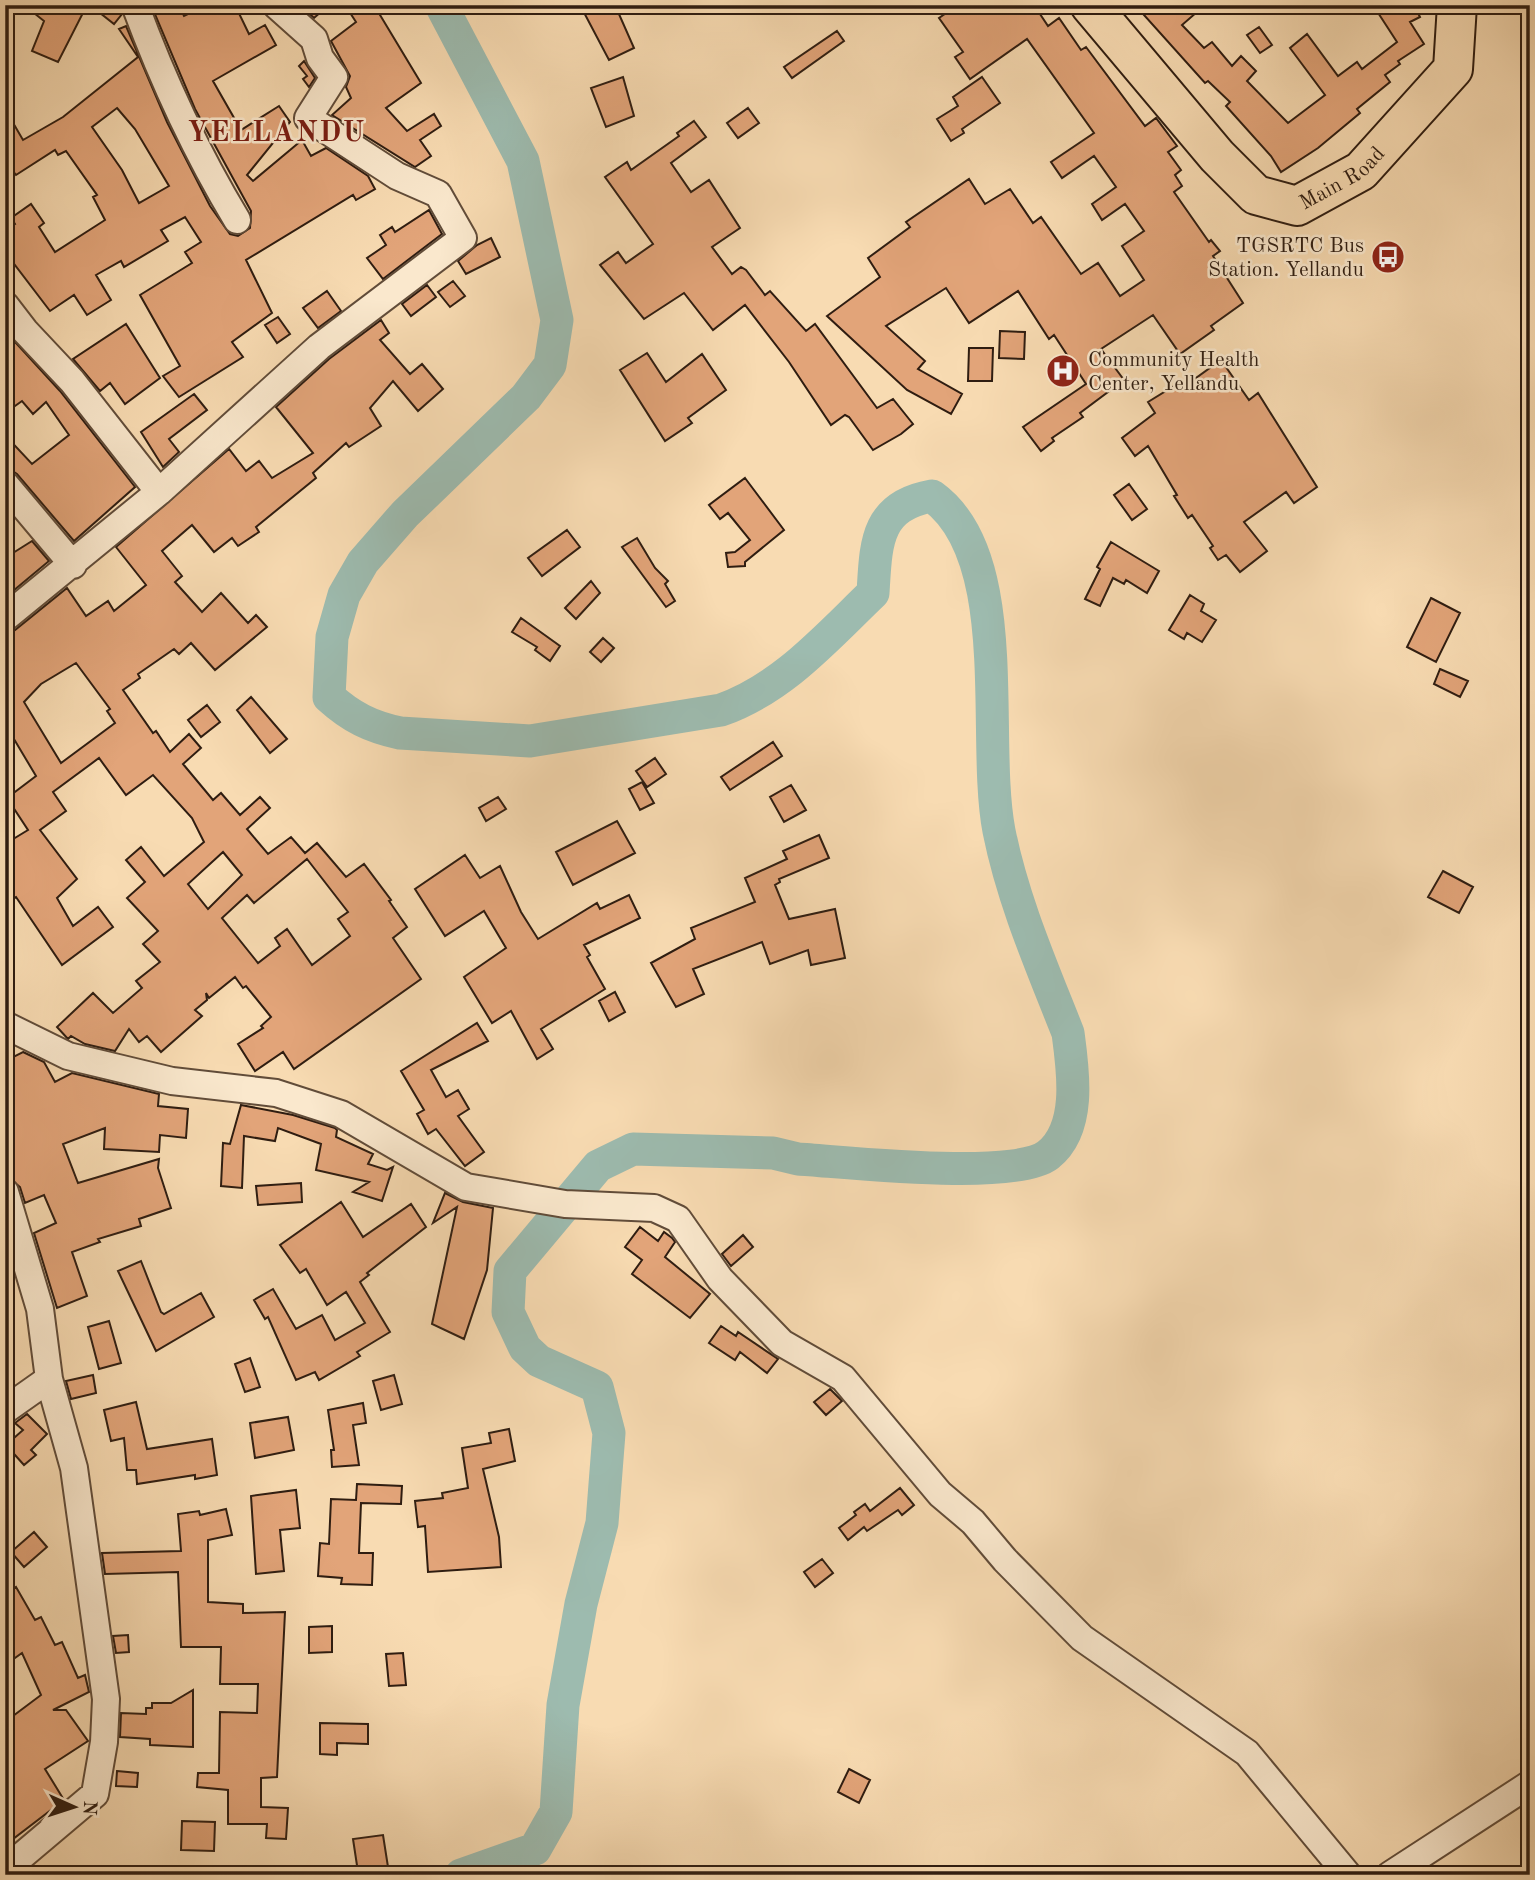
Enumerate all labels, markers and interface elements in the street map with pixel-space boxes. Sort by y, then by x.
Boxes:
district label: YELLANDU [187,120,367,148]
street label: Main Road [1296,143,1389,214]
place label: TGSRTC Bus Station. Yellandu [1208,236,1364,281]
bus stop icon: TGSRTC Bus Station. Yellandu [1369,238,1407,276]
place label: Community Health Center, Yellandu [1088,350,1259,395]
hospital icon: Community Health Center, Yellandu [1044,352,1082,390]
north arrow [38,1772,108,1842]
text: N [79,1800,98,1816]

